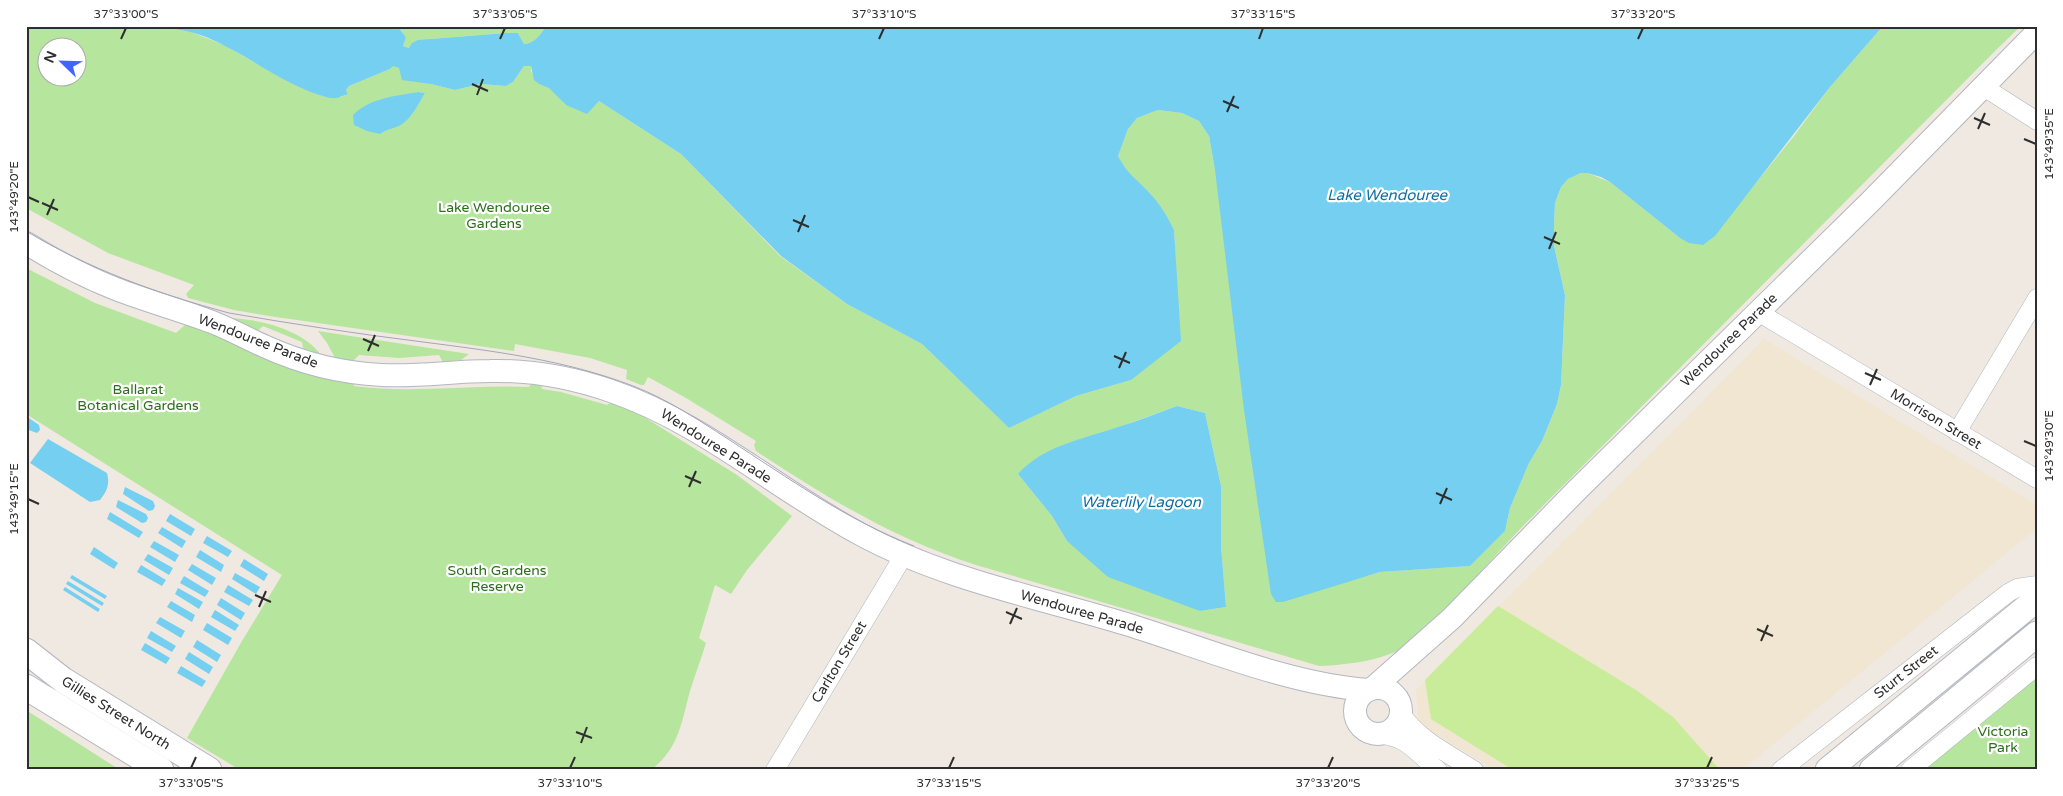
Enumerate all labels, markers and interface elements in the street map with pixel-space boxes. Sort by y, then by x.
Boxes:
text: 37°33'00"S [94,7,158,21]
text: 37°33'05"S [473,7,537,21]
text: 37°33'10"S [852,7,916,21]
text: 37°33'15"S [1231,7,1295,21]
text: 37°33'20"S [1611,7,1675,21]
north arrow [38,38,88,88]
text: N [40,49,61,66]
text: 143°49'35"E [2042,108,2056,180]
text: 143°49'20"E [7,161,21,233]
water label: Lake Wendouree [1327,186,1448,204]
park label: Lake Wendouree Gardens [438,199,550,232]
street label: Wendouree Parade [1677,290,1781,390]
street label: Wendouree Parade [195,310,321,372]
park label: Ballarat Botanical Gardens [77,381,199,414]
street label: Morrison Street [1887,385,1985,453]
street label: Wendouree Parade [657,405,775,487]
text: 143°49'30"E [2042,410,2056,482]
text: 143°49'15"E [7,463,21,535]
water label: Waterlily Lagoon [1081,493,1202,511]
park label: South Gardens Reserve [448,562,547,595]
street label: Wendouree Parade [1018,586,1146,638]
street label: Carlton Street [808,617,870,706]
street label: Sturt Street [1871,641,1942,702]
street label: Gillies Street North [58,673,174,753]
park label: Victoria Park [1977,723,2029,756]
text: 37°33'05"S [159,776,223,790]
text: 37°33'10"S [538,776,602,790]
text: 37°33'15"S [917,776,981,790]
text: 37°33'20"S [1296,776,1360,790]
text: 37°33'25"S [1675,776,1739,790]

